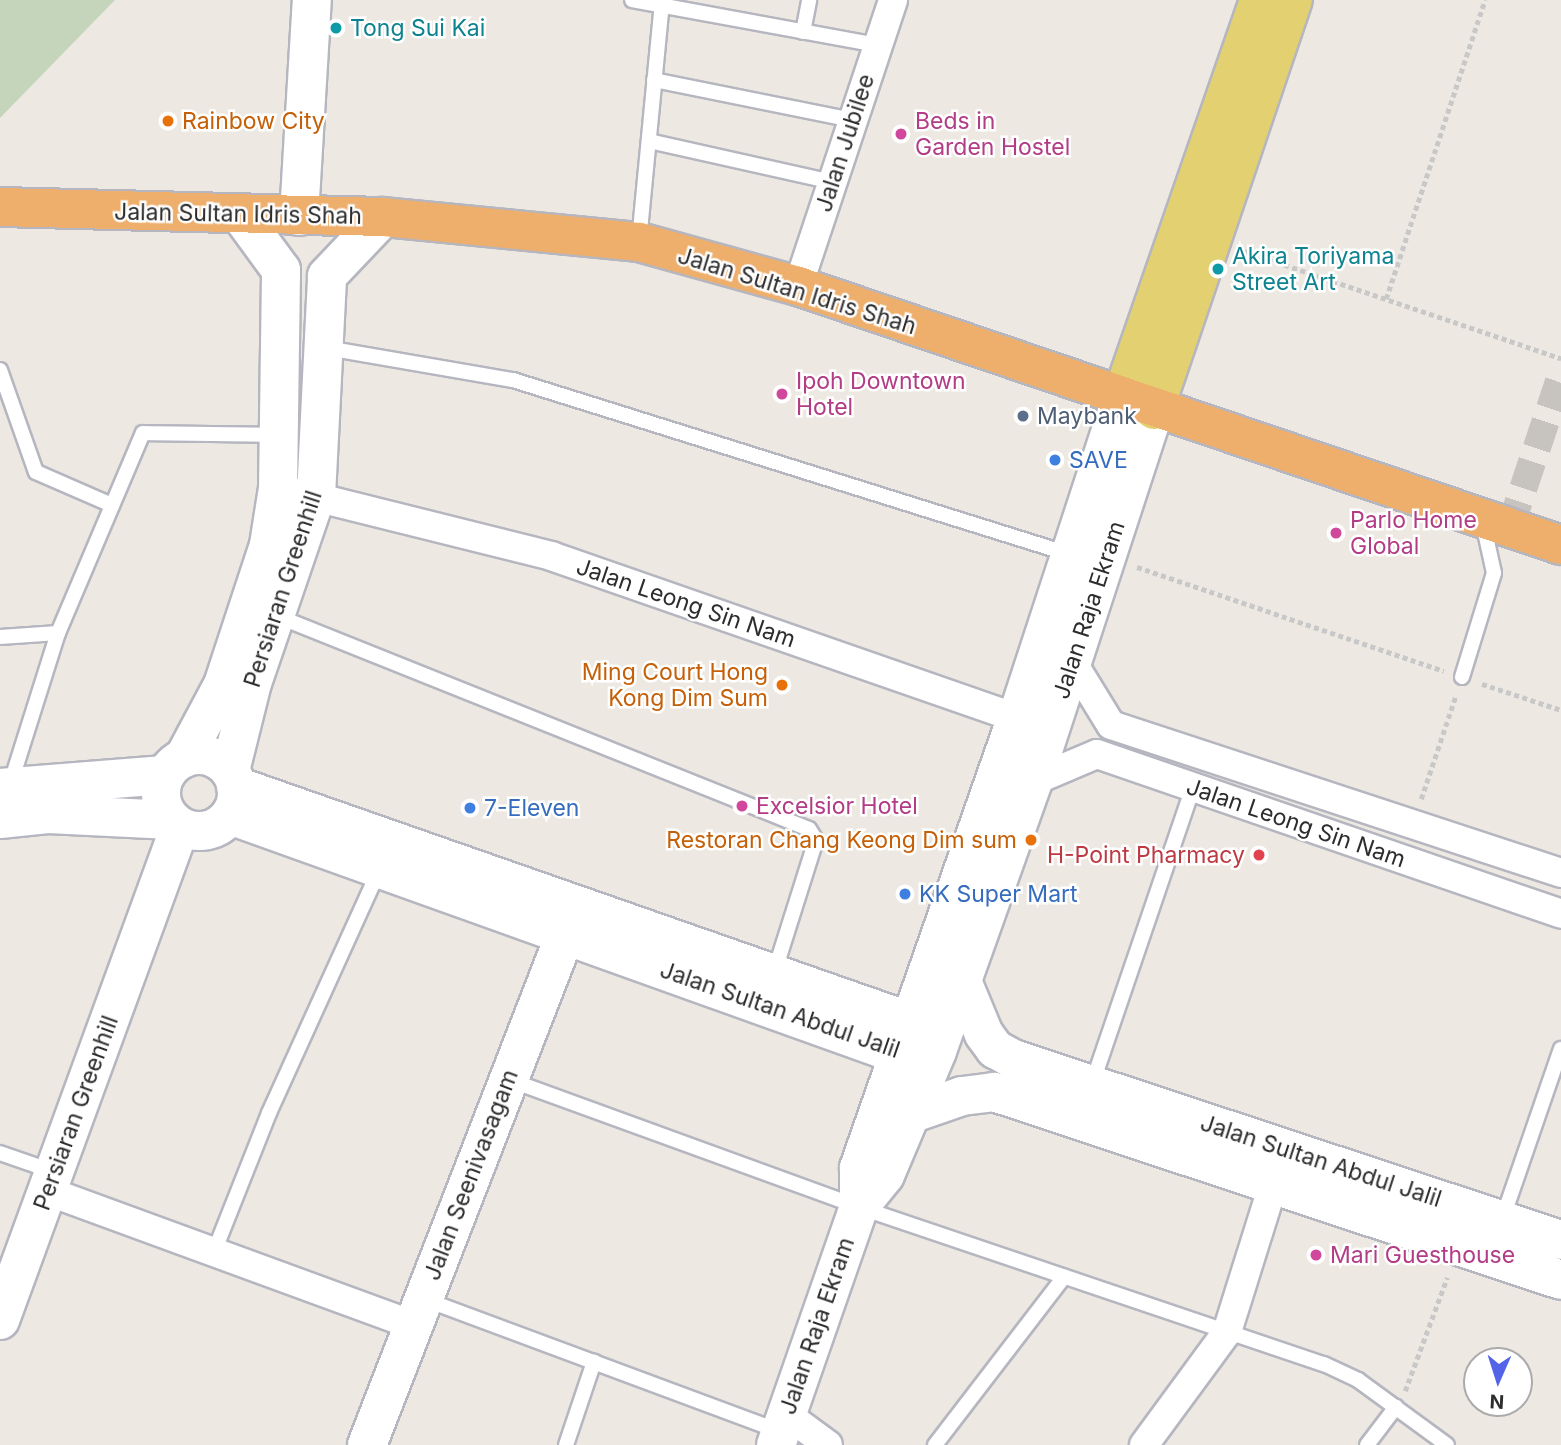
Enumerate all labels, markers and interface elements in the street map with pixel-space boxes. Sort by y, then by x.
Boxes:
place label: Tong Sui Kai [350,14,485,42]
marker: Tong Sui Kai [328,20,344,36]
street label: Jalan Jubilee [810,71,880,215]
place label: Rainbow City [182,107,325,135]
place label: Beds in Garden Hostel [915,107,1070,161]
marker: Rainbow City [160,113,176,129]
marker: Beds in Garden Hostel [893,126,909,142]
street label: Jalan Sultan Idris Shah [114,198,362,230]
street label: Jalan Sultan Idris Shah [674,242,920,340]
place label: Akira Toriyama Street Art [1232,242,1394,296]
marker: Akira Toriyama Street Art [1210,261,1226,277]
place label: Ipoh Downtown Hotel [796,367,966,421]
marker: Ipoh Downtown Hotel [774,386,790,402]
place label: Maybank [1037,402,1137,430]
marker: Maybank [1015,408,1031,424]
place label: SAVE [1069,446,1128,474]
marker: SAVE [1047,452,1063,468]
street label: Persiaran Greenhill [238,487,328,691]
place label: Parlo Home Global [1350,506,1477,560]
street label: Jalan Raja Ekram [1047,518,1131,702]
marker: Parlo Home Global [1328,525,1344,541]
street label: Jalan Leong Sin Nam [573,553,799,653]
place label: Ming Court Hong Kong Dim Sum [582,658,768,712]
marker: Ming Court Hong Kong Dim Sum [774,677,790,693]
street label: Jalan Leong Sin Nam [1183,773,1409,873]
place label: Excelsior Hotel [756,792,918,820]
place label: 7-Eleven [484,794,579,822]
marker: Excelsior Hotel [734,798,750,814]
marker: 7-Eleven [462,800,478,816]
place label: Restoran Chang Keong Dim sum [666,826,1017,854]
marker: Restoran Chang Keong Dim sum [1023,832,1039,848]
place label: H-Point Pharmacy [1047,841,1245,869]
marker: H-Point Pharmacy [1251,847,1267,863]
place label: KK Super Mart [919,880,1078,908]
marker: KK Super Mart [897,886,913,902]
street label: Jalan Sultan Abdul Jalil [656,956,904,1064]
street label: Persiaran Greenhill [28,1012,124,1214]
street label: Jalan Seenivasagam [418,1066,524,1284]
street label: Jalan Sultan Abdul Jalil [1197,1109,1445,1213]
street label: Jalan Raja Ekram [774,1234,860,1418]
place label: Mari Guesthouse [1330,1241,1515,1269]
marker: Mari Guesthouse [1308,1247,1324,1263]
north arrow [1463,1347,1533,1417]
text: N [1489,1390,1505,1413]

